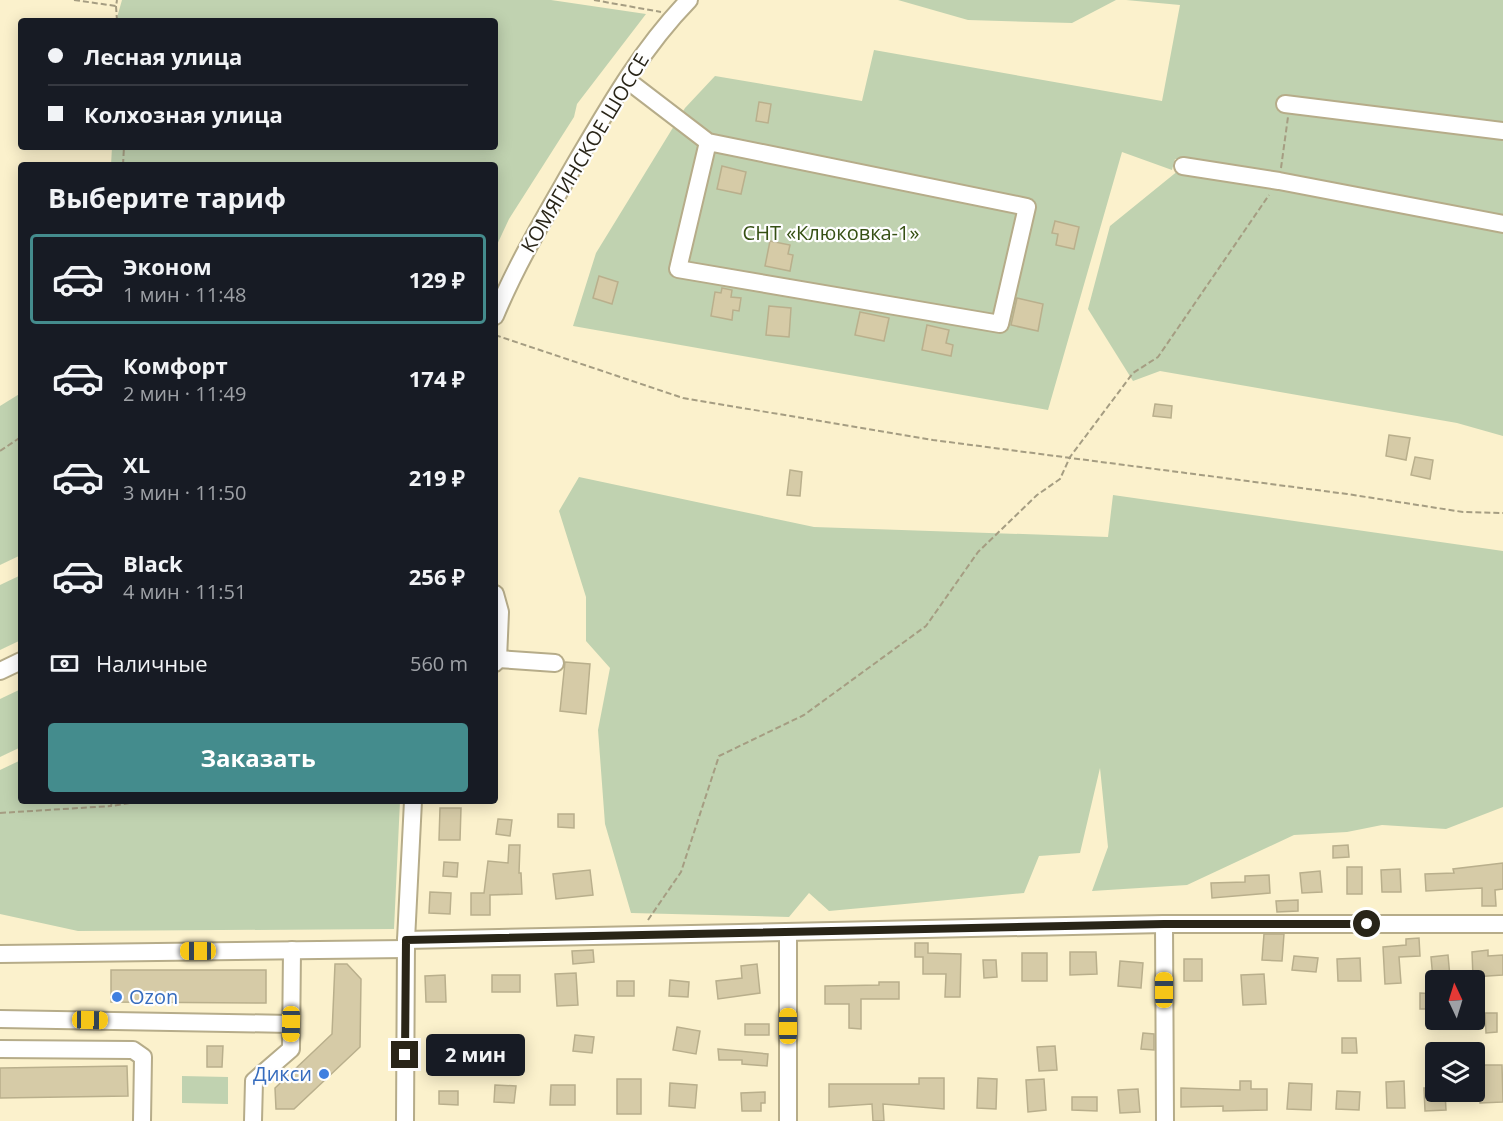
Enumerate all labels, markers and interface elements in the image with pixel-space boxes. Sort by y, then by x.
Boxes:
text: Лесная улица [84,41,242,71]
street label: КОМЯГИНСКОЕ ШОССЕ [514,48,655,257]
text: Колхозная улица [84,99,283,129]
text: Выберите тариф [48,179,286,216]
park label: СНТ «Клюковка-1» [743,219,919,246]
text: Эконом [123,251,212,281]
icon: car [51,252,105,306]
text: 129 ₽ [409,264,465,294]
text: 1 мин · 11:48 [123,281,246,308]
text: Комфорт [123,350,228,380]
icon: car [51,351,105,405]
text: 174 ₽ [409,363,465,393]
text: 2 мин · 11:49 [123,380,246,407]
text: XL [123,449,150,479]
icon: car [51,450,105,504]
text: 219 ₽ [409,462,465,492]
text: 3 мин · 11:50 [123,479,246,506]
text: Black [123,548,183,578]
icon: car [51,549,105,603]
text: 256 ₽ [409,561,465,591]
text: 4 мин · 11:51 [123,578,246,605]
icon: cash [48,647,81,680]
text: Наличные [96,648,208,678]
text: 560 m [410,650,468,677]
button: Заказать [48,723,468,792]
route start [1353,910,1380,937]
car [180,942,216,960]
north arrow [1425,970,1485,1030]
map controls [1425,970,1485,1102]
car [1155,972,1173,1008]
place label: Ozon [129,983,178,1010]
marker: Ozon [110,990,124,1004]
car [282,1006,300,1042]
car [779,1008,797,1044]
car [72,1011,108,1029]
callout: 2 мин [426,1034,525,1076]
route end [391,1041,418,1068]
text: 2 мин [445,1041,506,1068]
button: layers [1425,1042,1485,1102]
place label: Дикси [253,1060,312,1087]
marker: Дикси [317,1067,331,1081]

